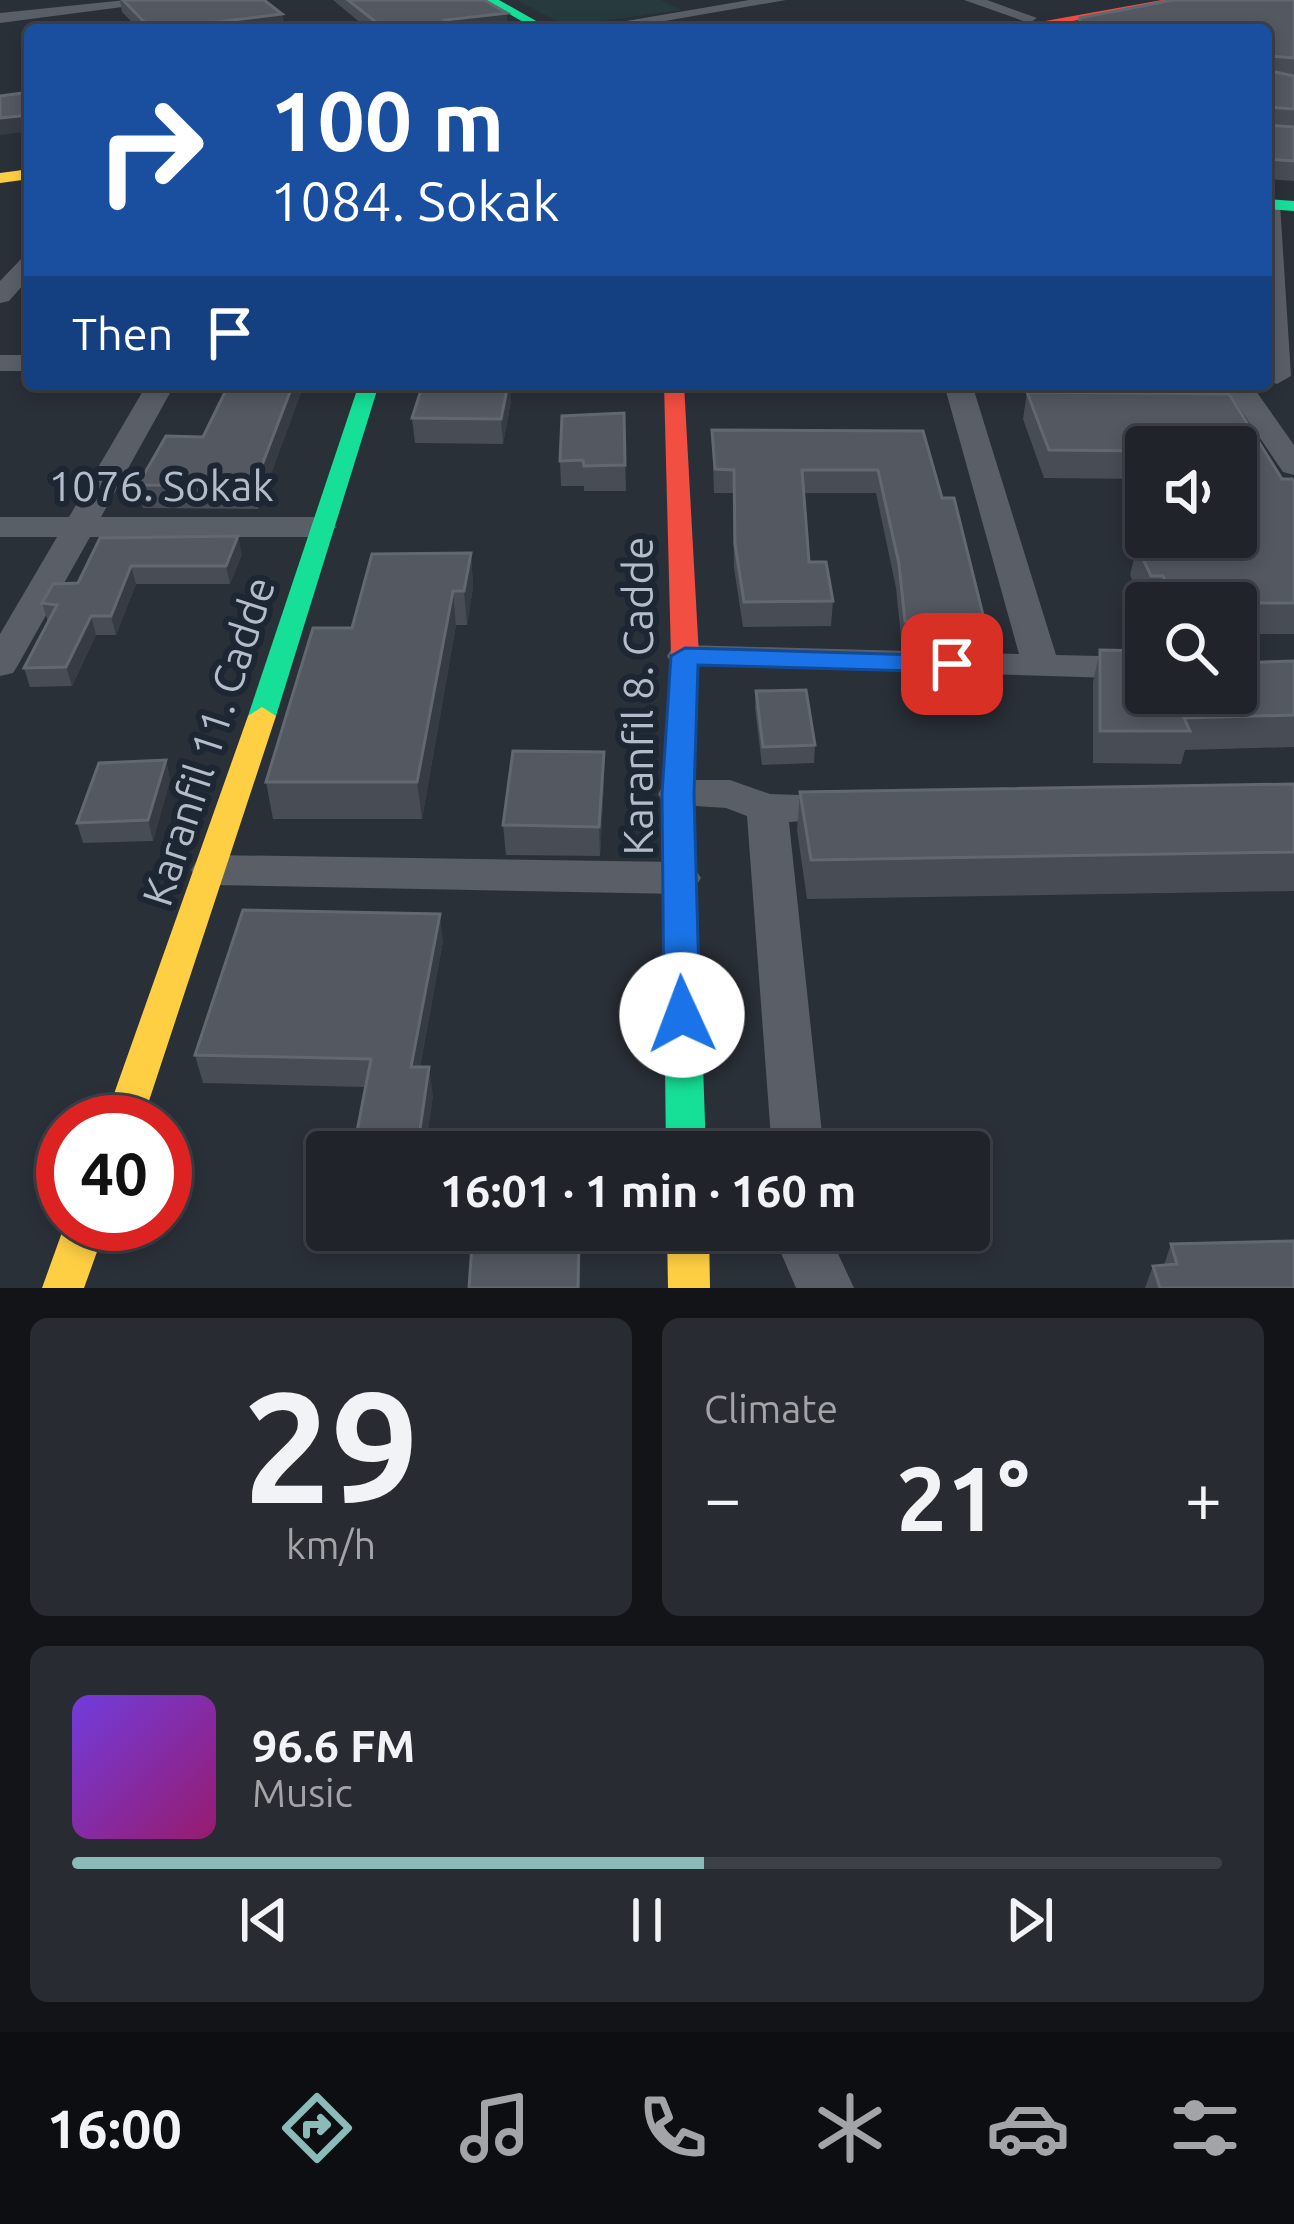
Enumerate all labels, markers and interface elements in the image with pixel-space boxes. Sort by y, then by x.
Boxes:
icon: right [72,72,228,228]
text: 100 m [270,73,504,167]
text: 1084. Sokak [270,171,560,231]
icon: arrive [197,300,263,366]
text: Then [72,308,173,359]
map controls [1125,426,1257,714]
button: sound [1125,426,1257,558]
street label: 1076. Sokak [48,462,274,509]
street label: Karanfil 8. Cadde [614,537,661,855]
street label: Karanfil 11. Cadde [133,571,283,911]
button: search [1125,582,1257,714]
pin [901,613,1003,715]
icon: arrive [919,631,985,697]
position arrow [619,952,745,1078]
speed limit sign: 40 [36,1095,192,1251]
text: 16:01 · 1 min · 160 m [440,1165,856,1216]
text: 29 [243,1358,419,1532]
text: Climate [704,1387,838,1430]
text: 21° [896,1447,1030,1548]
text: − [704,1460,741,1534]
text: + [1185,1460,1222,1534]
text: km/h [286,1523,376,1566]
text: 96.6 FM [252,1720,415,1771]
text: Music [252,1771,353,1814]
icon: previous [231,1887,297,1953]
icon: pause [614,1887,680,1953]
icon: next [997,1887,1063,1953]
icon: directions [275,2086,359,2170]
icon: music [453,2086,537,2170]
icon: phone [631,2086,715,2170]
icon: climate [808,2086,892,2170]
icon: car [986,2086,1070,2170]
icon: filters [1163,2086,1247,2170]
text: 16:00 [47,2098,182,2158]

